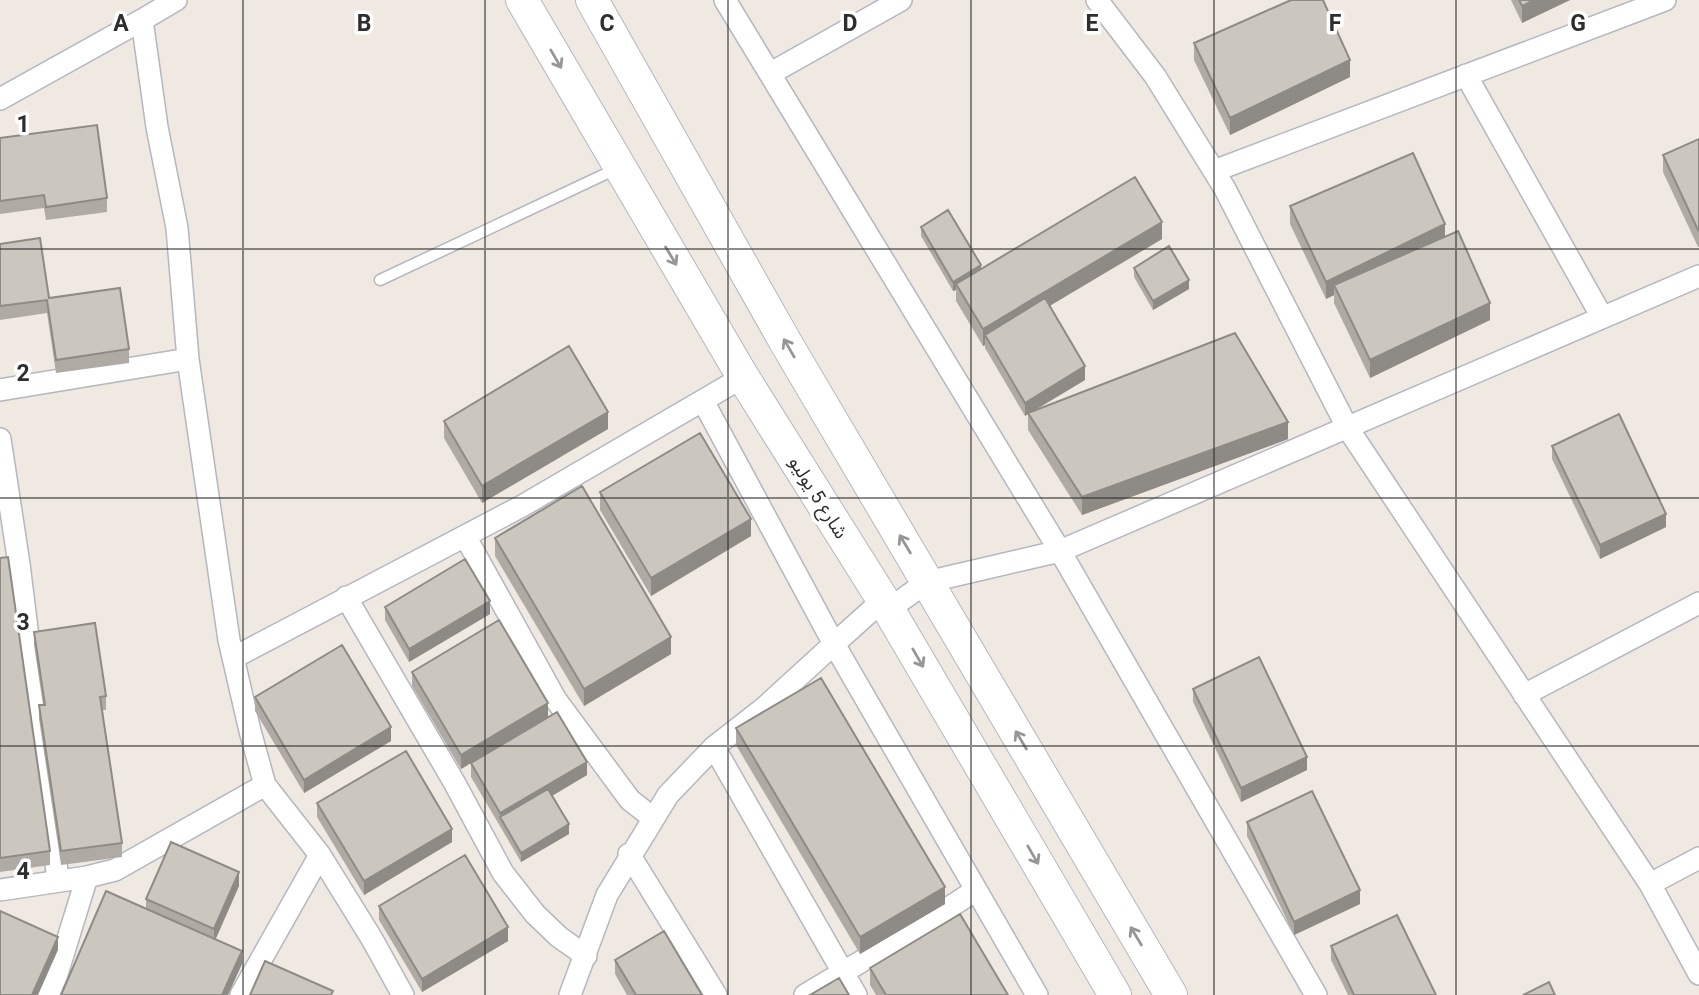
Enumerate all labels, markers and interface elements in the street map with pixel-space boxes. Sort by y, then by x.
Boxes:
text: A [113,10,129,37]
text: B [357,10,371,37]
text: C [599,10,615,37]
text: D [843,10,857,37]
text: E [1086,10,1099,37]
text: F [1329,10,1342,37]
text: G [1570,10,1586,37]
one-way arrow [549,49,563,69]
text: 1 [16,111,30,138]
one-way arrow [664,245,678,265]
one-way arrow [782,339,796,359]
text: 2 [16,360,30,387]
street label: شارع 5 يوليو [783,452,853,544]
one-way arrow [898,535,912,555]
text: 3 [16,609,30,636]
one-way arrow [911,648,925,668]
one-way arrow [1013,731,1027,751]
one-way arrow [1026,844,1040,864]
text: 4 [16,858,30,885]
one-way arrow [1129,927,1143,947]

